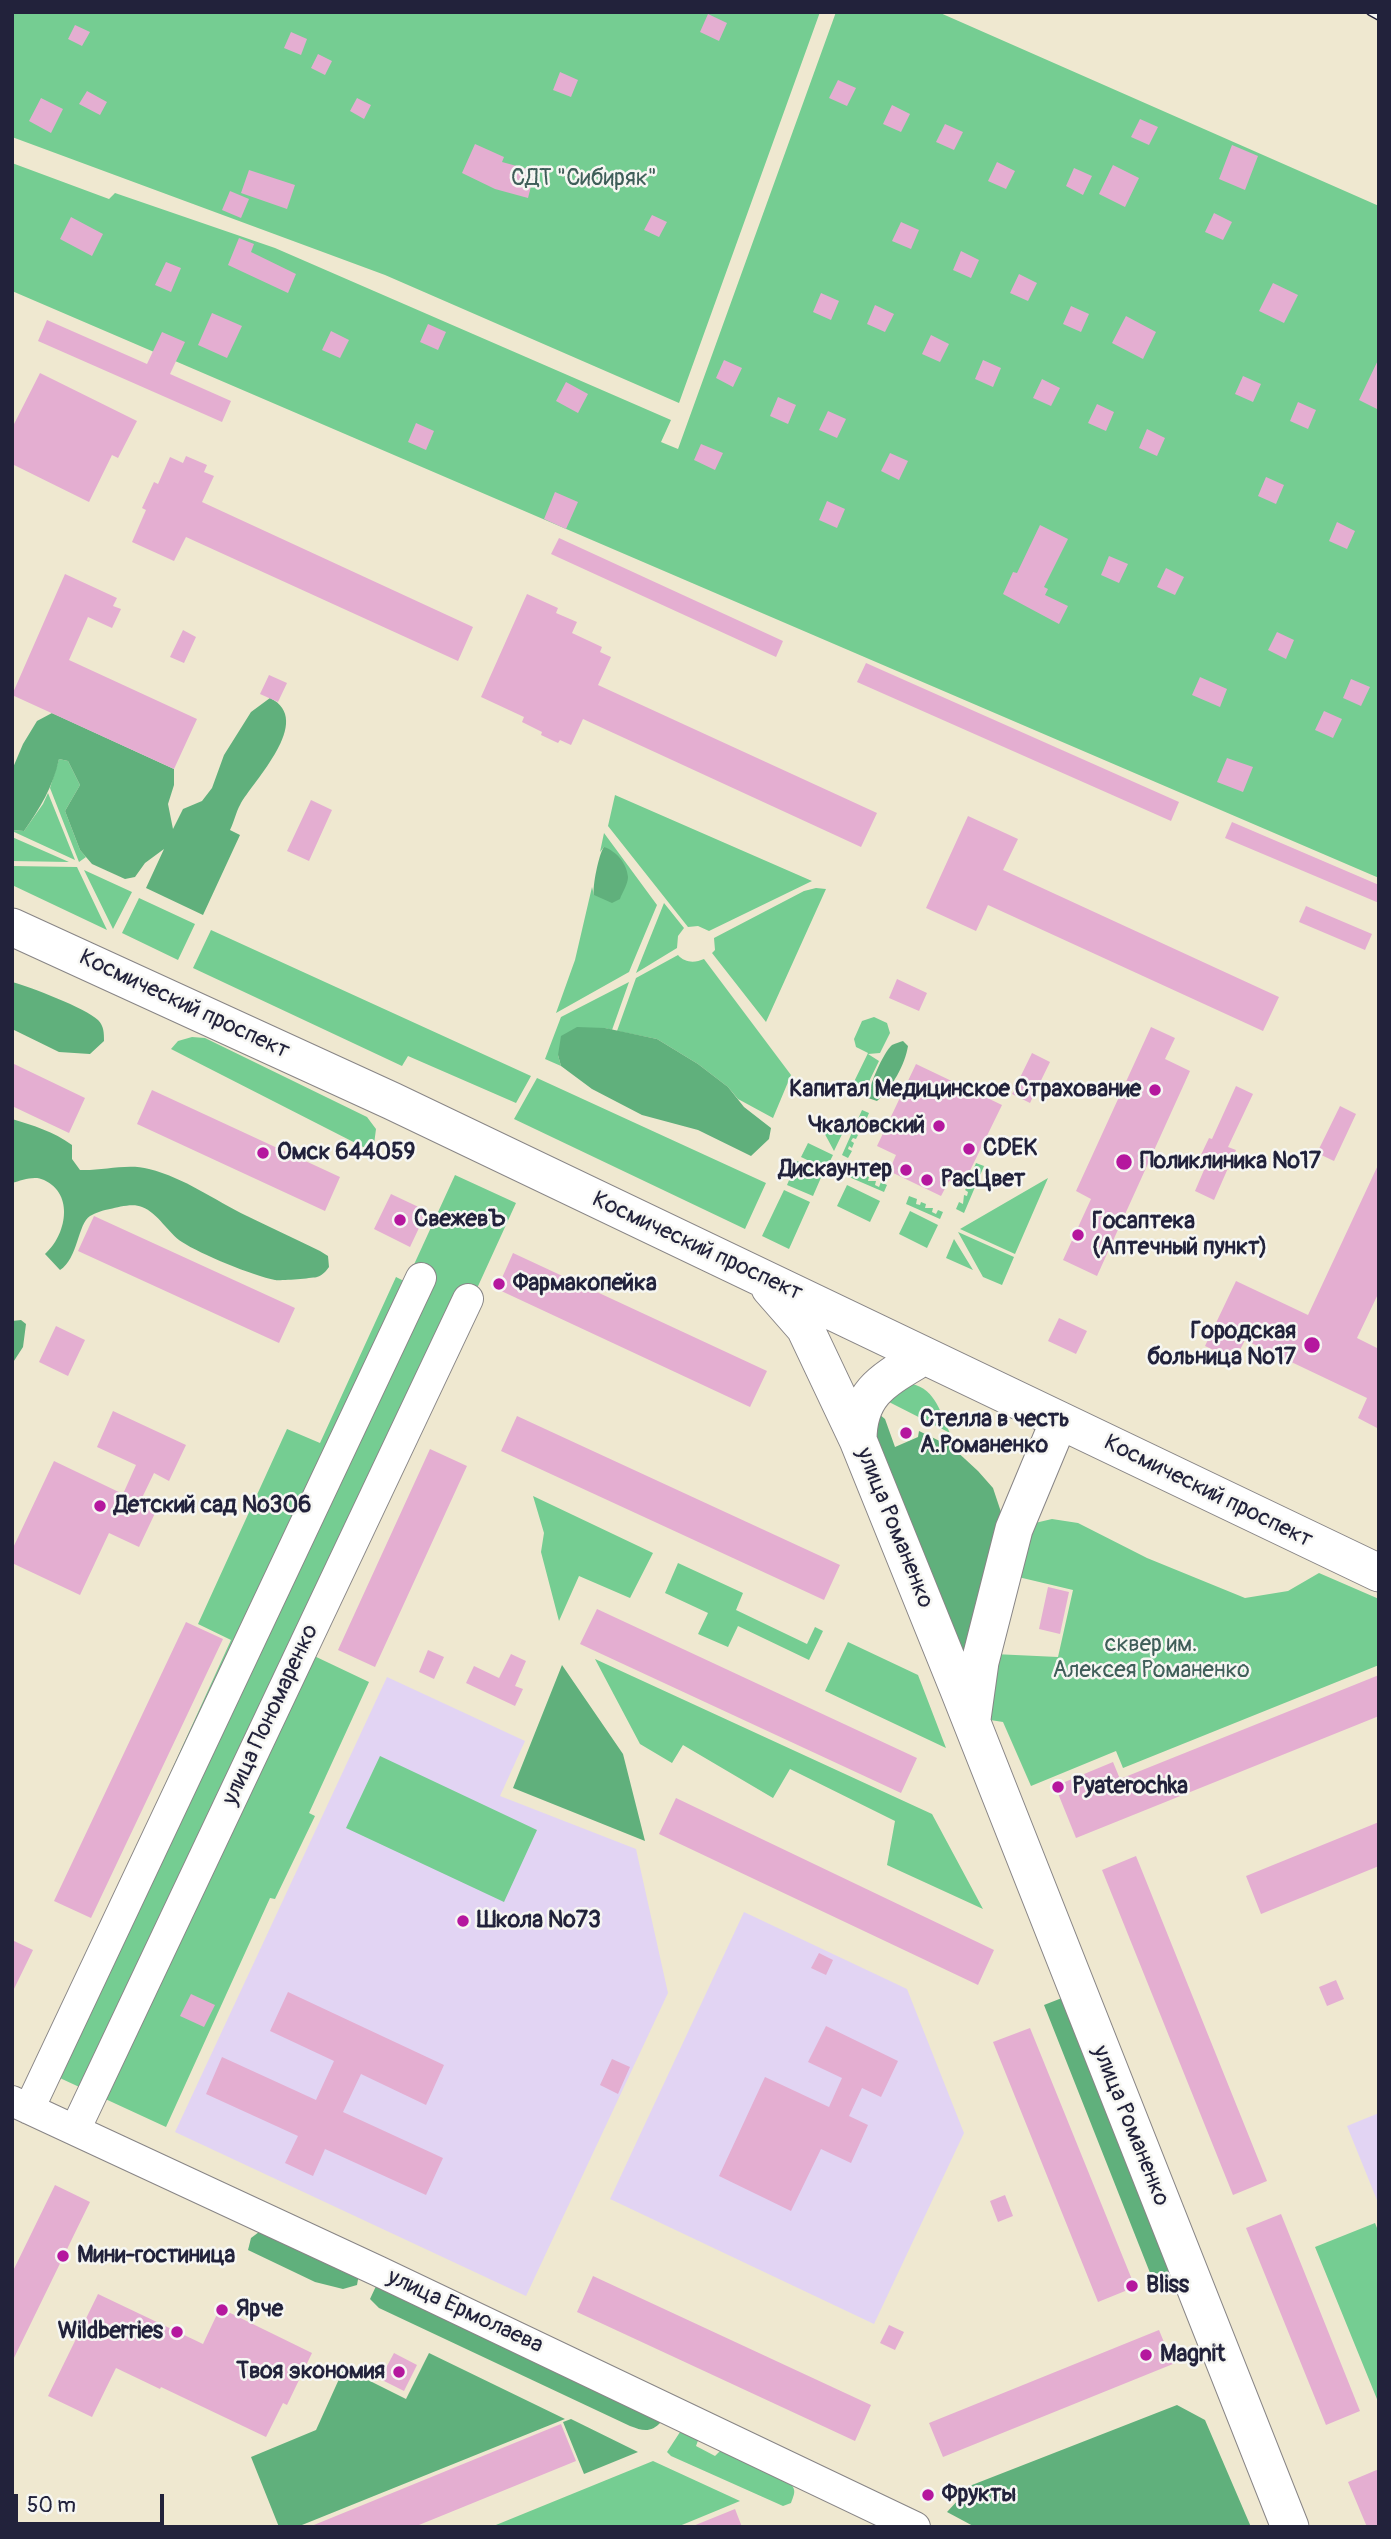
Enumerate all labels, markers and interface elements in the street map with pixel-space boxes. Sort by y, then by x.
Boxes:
park label: СДТ "Сибиряк" [511,165,657,193]
street label: Космический проспект [75,944,293,1066]
place label: Капитал Медицинское Страхование [789,1076,1141,1104]
marker: Капитал Медицинское Страхование [1147,1082,1163,1098]
place label: Чкаловский [808,1112,925,1140]
marker: Чкаловский [931,1118,947,1134]
place label: CDEK [983,1135,1037,1163]
place label: Омск 644059 [277,1139,415,1167]
marker: CDEK [961,1141,977,1157]
marker: Омск 644059 [255,1145,271,1161]
place label: Поликлиника №17 [1140,1148,1321,1176]
marker: Поликлиника №17 [1114,1152,1134,1172]
place label: Дискаунтер [779,1156,892,1184]
marker: Дискаунтер [898,1162,914,1178]
place label: РасЦвет [941,1166,1025,1194]
marker: РасЦвет [919,1172,935,1188]
street label: Космический проспект [588,1186,806,1308]
place label: СвежевЪ [414,1206,505,1234]
place label: Госаптека (Аптечный пункт) [1092,1208,1267,1262]
marker: СвежевЪ [392,1212,408,1228]
marker: Госаптека (Аптечный пункт) [1070,1227,1086,1243]
place label: Фармакопейка [513,1270,657,1298]
marker: Фармакопейка [491,1276,507,1292]
place label: Городская больница №17 [1147,1318,1296,1372]
marker: Городская больница №17 [1302,1335,1322,1355]
place label: Стелла в честь А.Романенко [920,1406,1070,1460]
marker: Стелла в честь А.Романенко [898,1425,914,1441]
street label: Космический проспект [1099,1430,1317,1554]
street label: улица Романенко [849,1444,939,1612]
place label: Детский сад №306 [114,1492,311,1520]
marker: Детский сад №306 [92,1498,108,1514]
street label: улица Пономаренко [217,1620,325,1810]
park label: сквер им. Алексея Романенко [1052,1631,1250,1685]
place label: Pyaterochka [1072,1773,1188,1801]
marker: Pyaterochka [1050,1779,1066,1795]
place label: Школа №73 [477,1907,601,1935]
marker: Школа №73 [455,1913,471,1929]
street label: улица Романенко [1085,2042,1175,2210]
place label: Мини-гостиница [77,2242,235,2270]
marker: Мини-гостиница [55,2248,71,2264]
street label: улица Ермолаева [383,2264,547,2360]
place label: Bliss [1146,2272,1189,2300]
marker: Bliss [1124,2278,1140,2294]
place label: Ярче [236,2296,283,2324]
marker: Ярче [214,2302,230,2318]
place label: Wildberries [58,2318,163,2346]
marker: Wildberries [169,2324,185,2340]
place label: Magnit [1160,2341,1225,2369]
marker: Magnit [1138,2347,1154,2363]
place label: Твоя экономия [236,2358,385,2386]
marker: Твоя экономия [391,2364,407,2380]
scale bar [18,2480,168,2524]
place label: Фрукты [942,2481,1016,2509]
marker: Фрукты [920,2487,936,2503]
text: 50 m [27,2492,76,2519]

